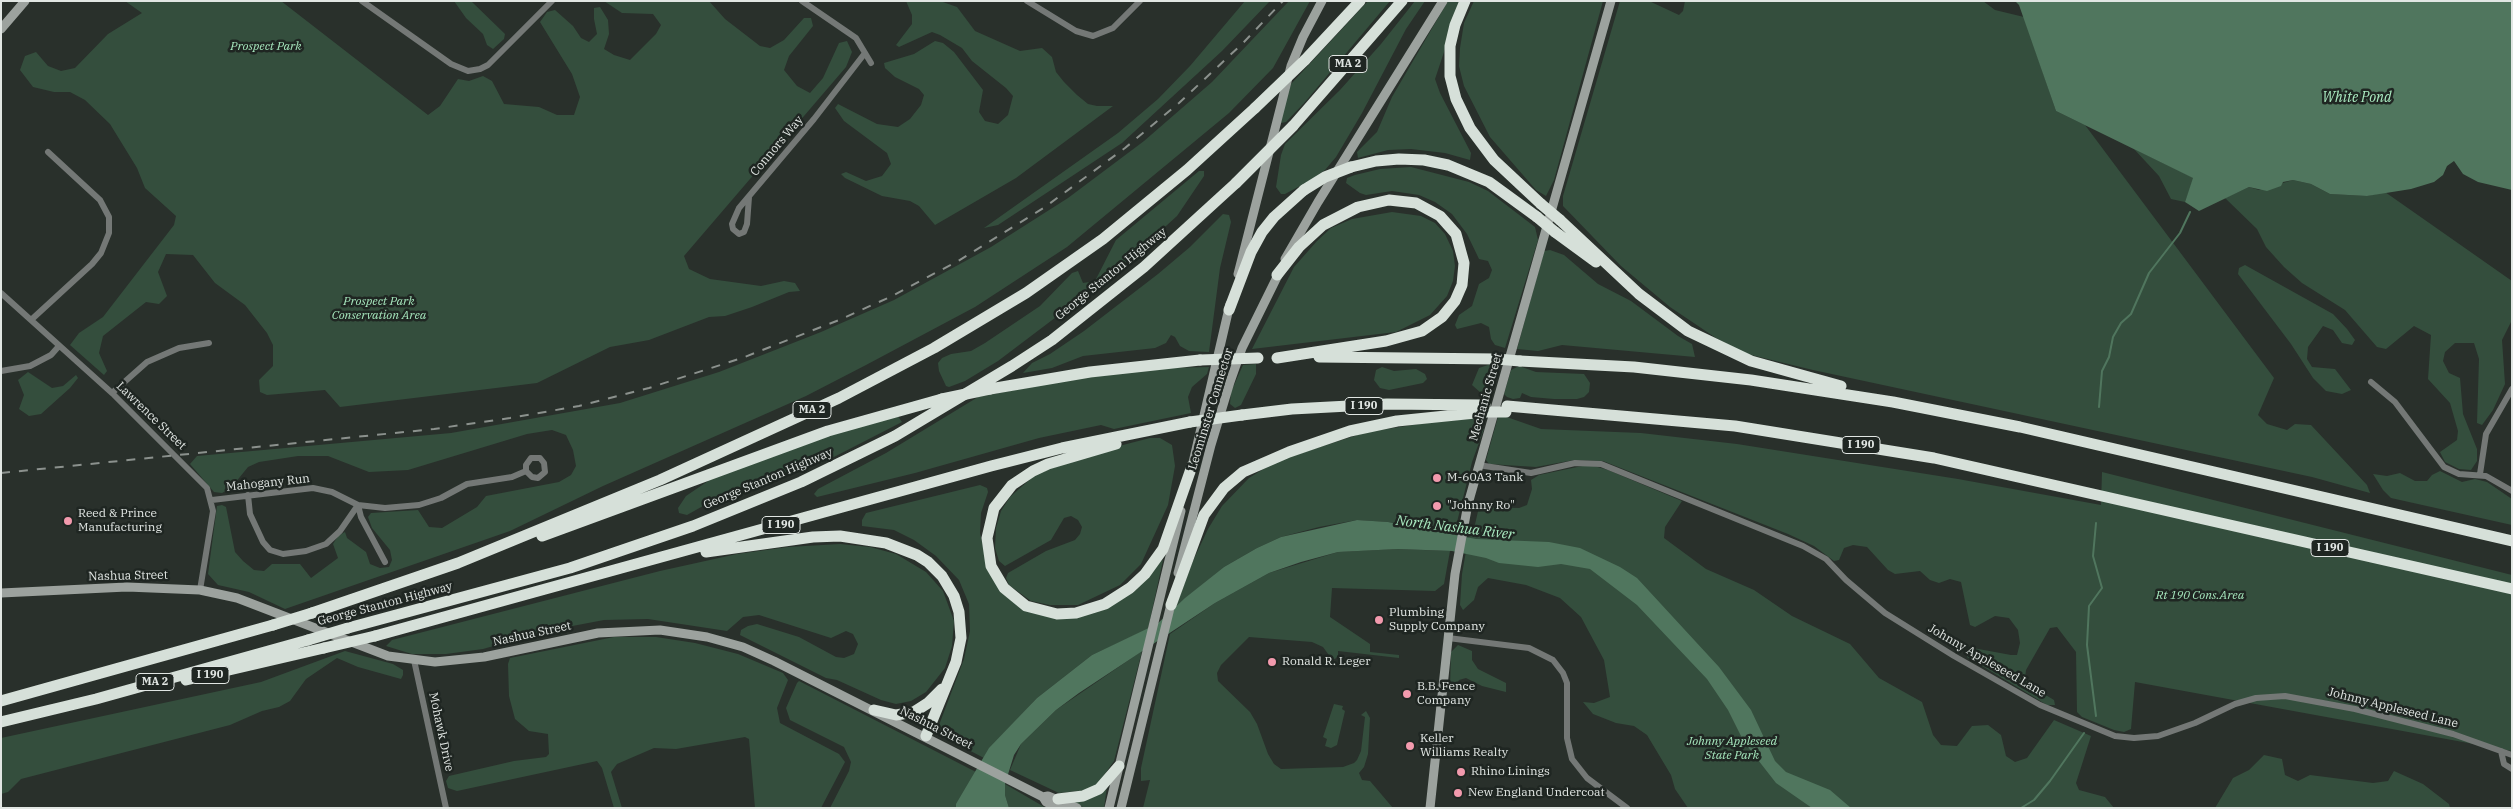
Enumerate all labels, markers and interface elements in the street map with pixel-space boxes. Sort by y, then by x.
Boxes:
park label: Prospect Park [230,40,302,54]
road number: MA 2 [1329,56,1367,72]
water label: White Pond [2322,90,2392,106]
street label: Connors Way [748,113,806,179]
street label: George Stanton Highway [1052,225,1170,323]
park label: Prospect Park Conservation Area [332,295,426,323]
street label: Leominster Connector [1186,346,1236,472]
street label: Mechanic Street [1467,351,1505,443]
street label: Lawrence Street [113,379,189,453]
road number: I 190 [1345,398,1383,414]
road number: MA 2 [793,402,831,418]
road number: I 190 [1842,436,1880,454]
street label: George Stanton Highway [701,445,835,513]
street label: Mahogany Run [225,471,311,495]
place label: M-60A3 Tank [1447,471,1523,485]
marker: M-60A3 Tank [1431,472,1443,484]
place label: "Johnny Ro" [1447,499,1515,513]
marker: "Johnny Ro" [1431,500,1443,512]
place label: Reed & Prince Manufacturing [78,507,162,535]
water label: North Nashua River [1395,512,1515,544]
marker: Reed & Prince Manufacturing [62,515,74,527]
road number: I 190 [762,516,800,534]
road number: I 190 [2311,540,2349,556]
street label: Nashua Street [88,568,168,584]
street label: George Stanton Highway [316,579,454,629]
park label: Rt 190 Cons.Area [2156,589,2244,603]
place label: Plumbing Supply Company [1389,606,1485,634]
marker: Plumbing Supply Company [1373,614,1385,626]
street label: Nashua Street [492,619,572,649]
street label: Johnny Appleseed Lane [1926,621,2048,701]
place label: Ronald R. Leger [1282,655,1371,669]
marker: Ronald R. Leger [1266,656,1278,668]
road number: I 190 [191,666,229,684]
road number: MA 2 [136,674,174,690]
place label: B.B. Fence Company [1417,680,1475,708]
street label: Johnny Appleseed Lane [2326,685,2460,731]
marker: B.B. Fence Company [1401,688,1413,700]
street label: Mohawk Drive [426,691,456,773]
street label: Nashua Street [897,704,975,752]
place label: Keller Williams Realty [1420,732,1508,760]
park label: Johnny Appleseed State Park [1687,735,1777,763]
marker: Keller Williams Realty [1404,740,1416,752]
place label: Rhino Linings [1471,765,1550,779]
marker: Rhino Linings [1455,766,1467,778]
place label: New England Undercoat [1468,786,1605,800]
marker: New England Undercoat [1452,787,1464,799]

